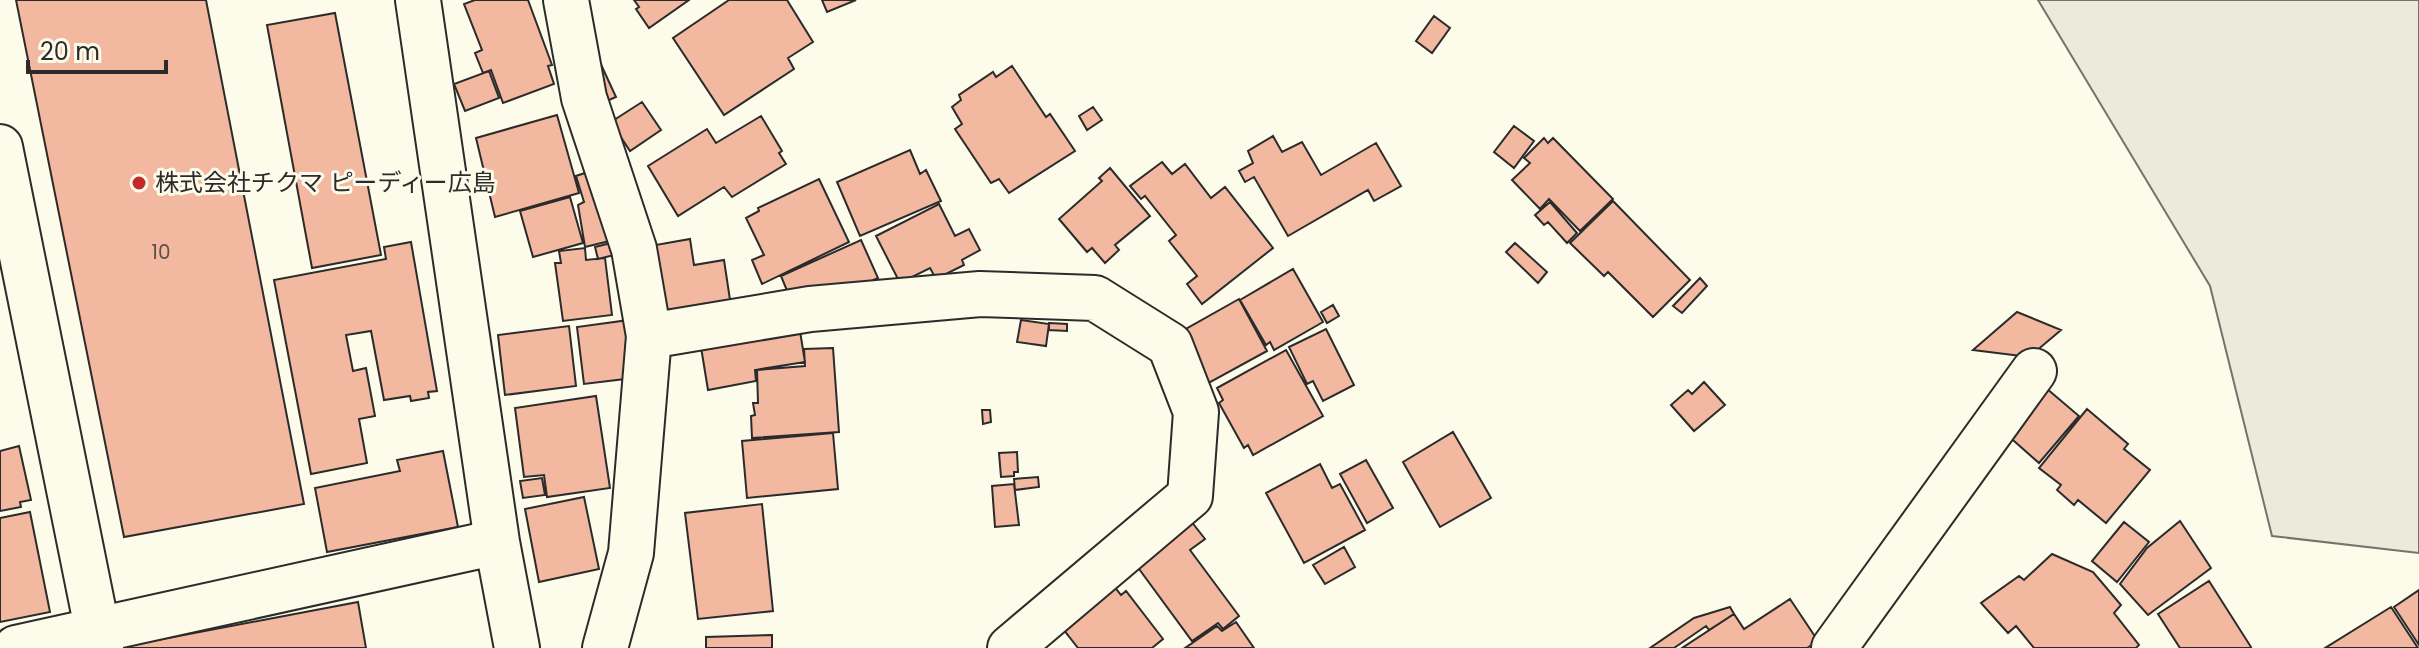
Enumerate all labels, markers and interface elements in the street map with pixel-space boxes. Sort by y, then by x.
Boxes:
scale bar [28,24,166,74]
text: 20 m [40,35,100,68]
place label: 株式会社チクマ ピーディー広島 [155,166,496,199]
marker: 株式会社チクマ ピーディー広島 [130,174,148,192]
house number: 10 [152,238,170,266]

